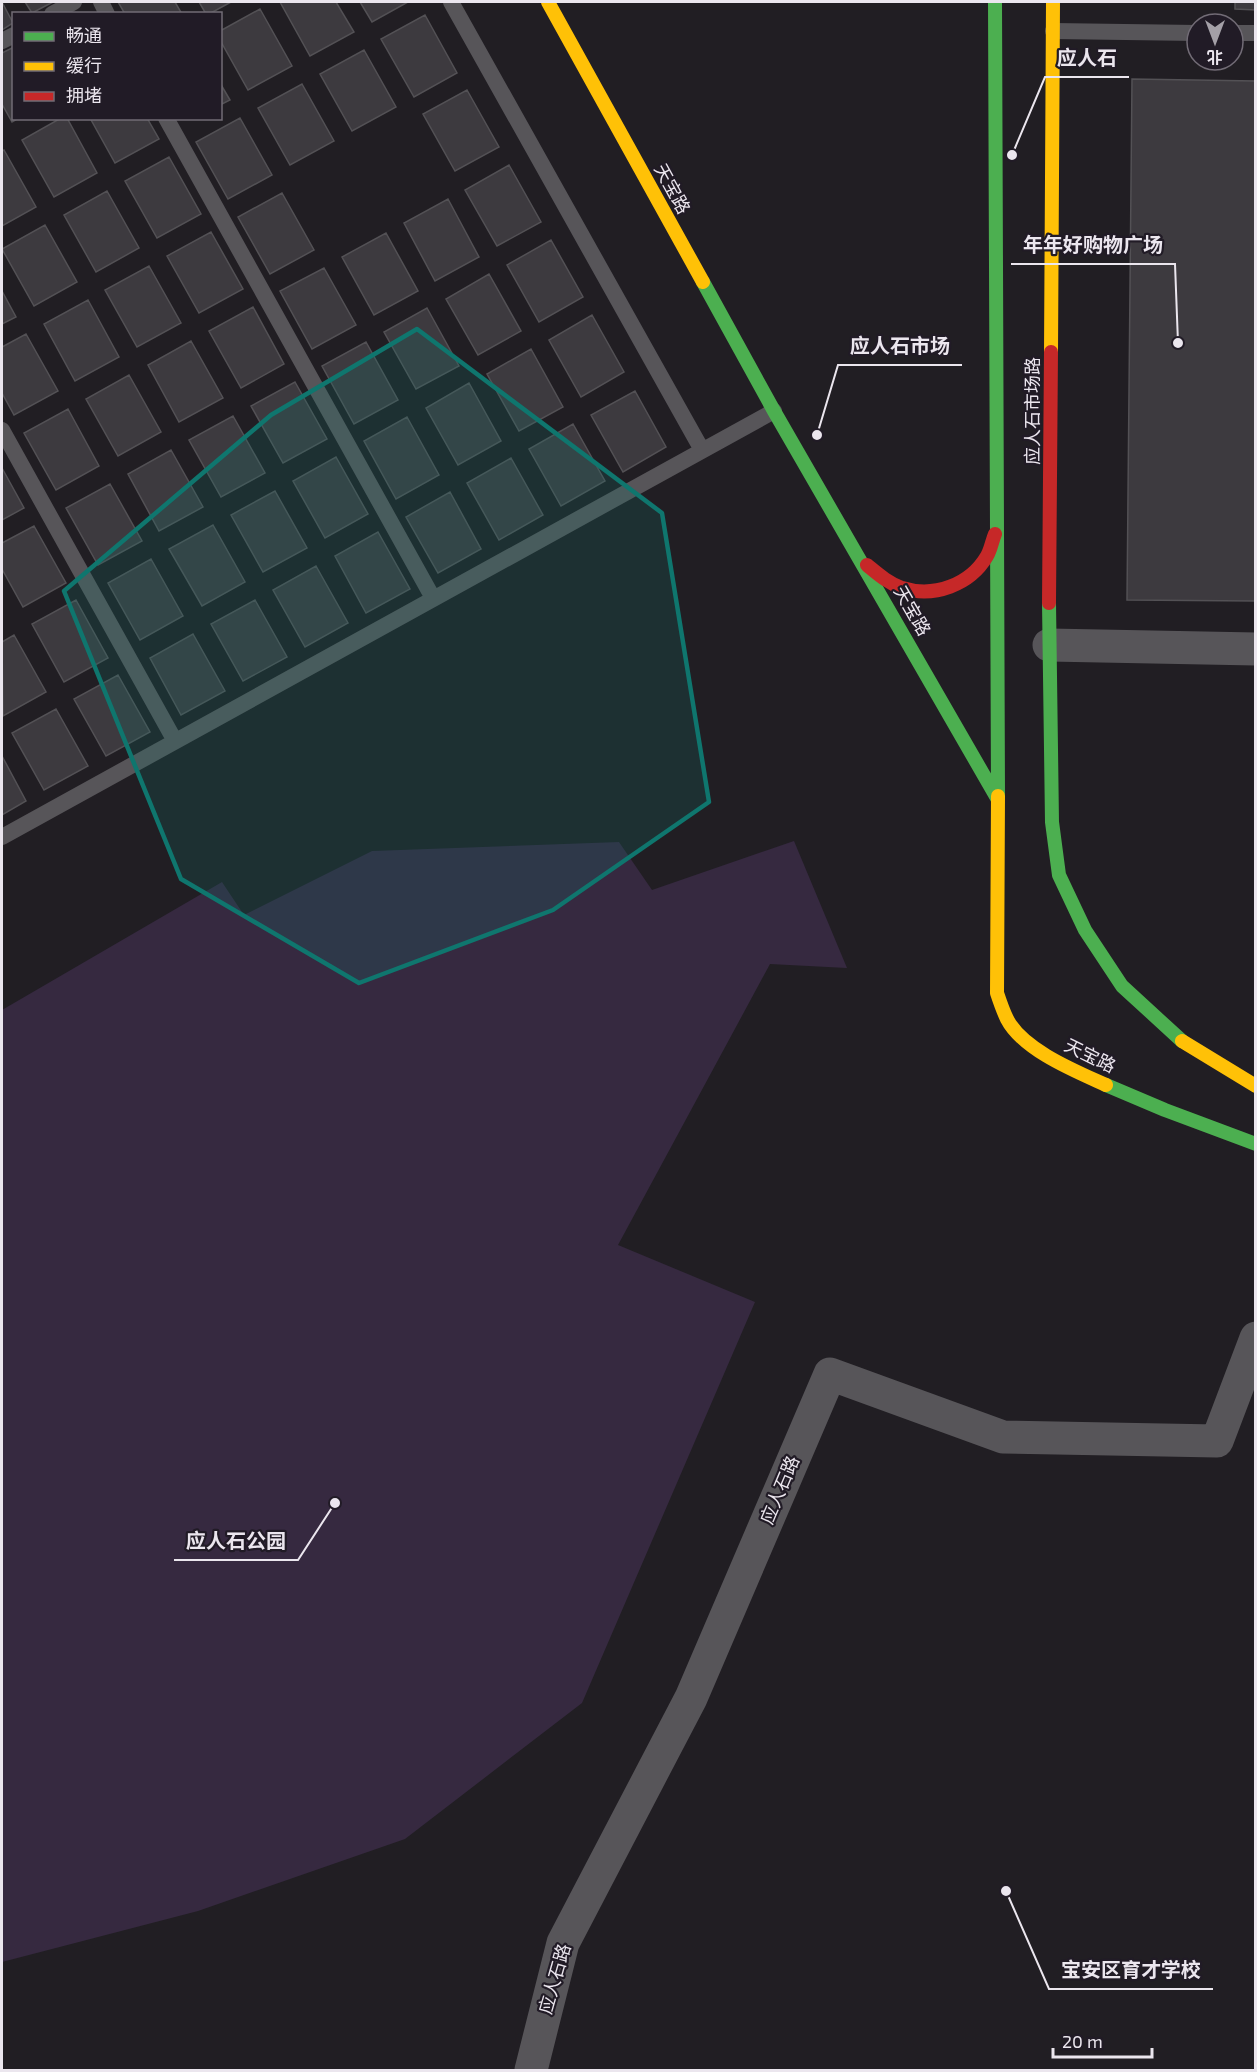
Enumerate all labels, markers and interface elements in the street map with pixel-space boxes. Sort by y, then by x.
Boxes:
legend [12,12,222,120]
north arrow [1185,12,1245,72]
text: 畅通 [66,24,102,46]
callout: 应人石 [1045,39,1129,77]
text: 应人石 [1057,45,1117,69]
text: 北 [1207,48,1223,67]
text: 缓行 [66,54,102,76]
text: 拥堵 [66,84,102,106]
street label: 天宝路 [650,160,696,217]
callout: 年年好购物广场 [1011,226,1175,264]
text: 年年好购物广场 [1023,232,1163,256]
callout: 应人石市场 [838,327,962,365]
text: 应人石市场 [850,333,950,357]
street label: 应人石市场路 [1021,357,1043,465]
street label: 天宝路 [890,582,936,639]
street label: 天宝路 [1061,1033,1120,1077]
street label: 应人石路 [755,1452,803,1527]
callout: 应人石公园 [174,1522,298,1560]
text: 应人石公园 [186,1528,286,1552]
street label: 应人石路 [534,1941,575,2016]
callout: 宝安区育才学校 [1049,1951,1213,1989]
text: 宝安区育才学校 [1061,1957,1201,1981]
scale bar [1053,2021,1152,2059]
text: 20 m [1062,2030,1103,2052]

